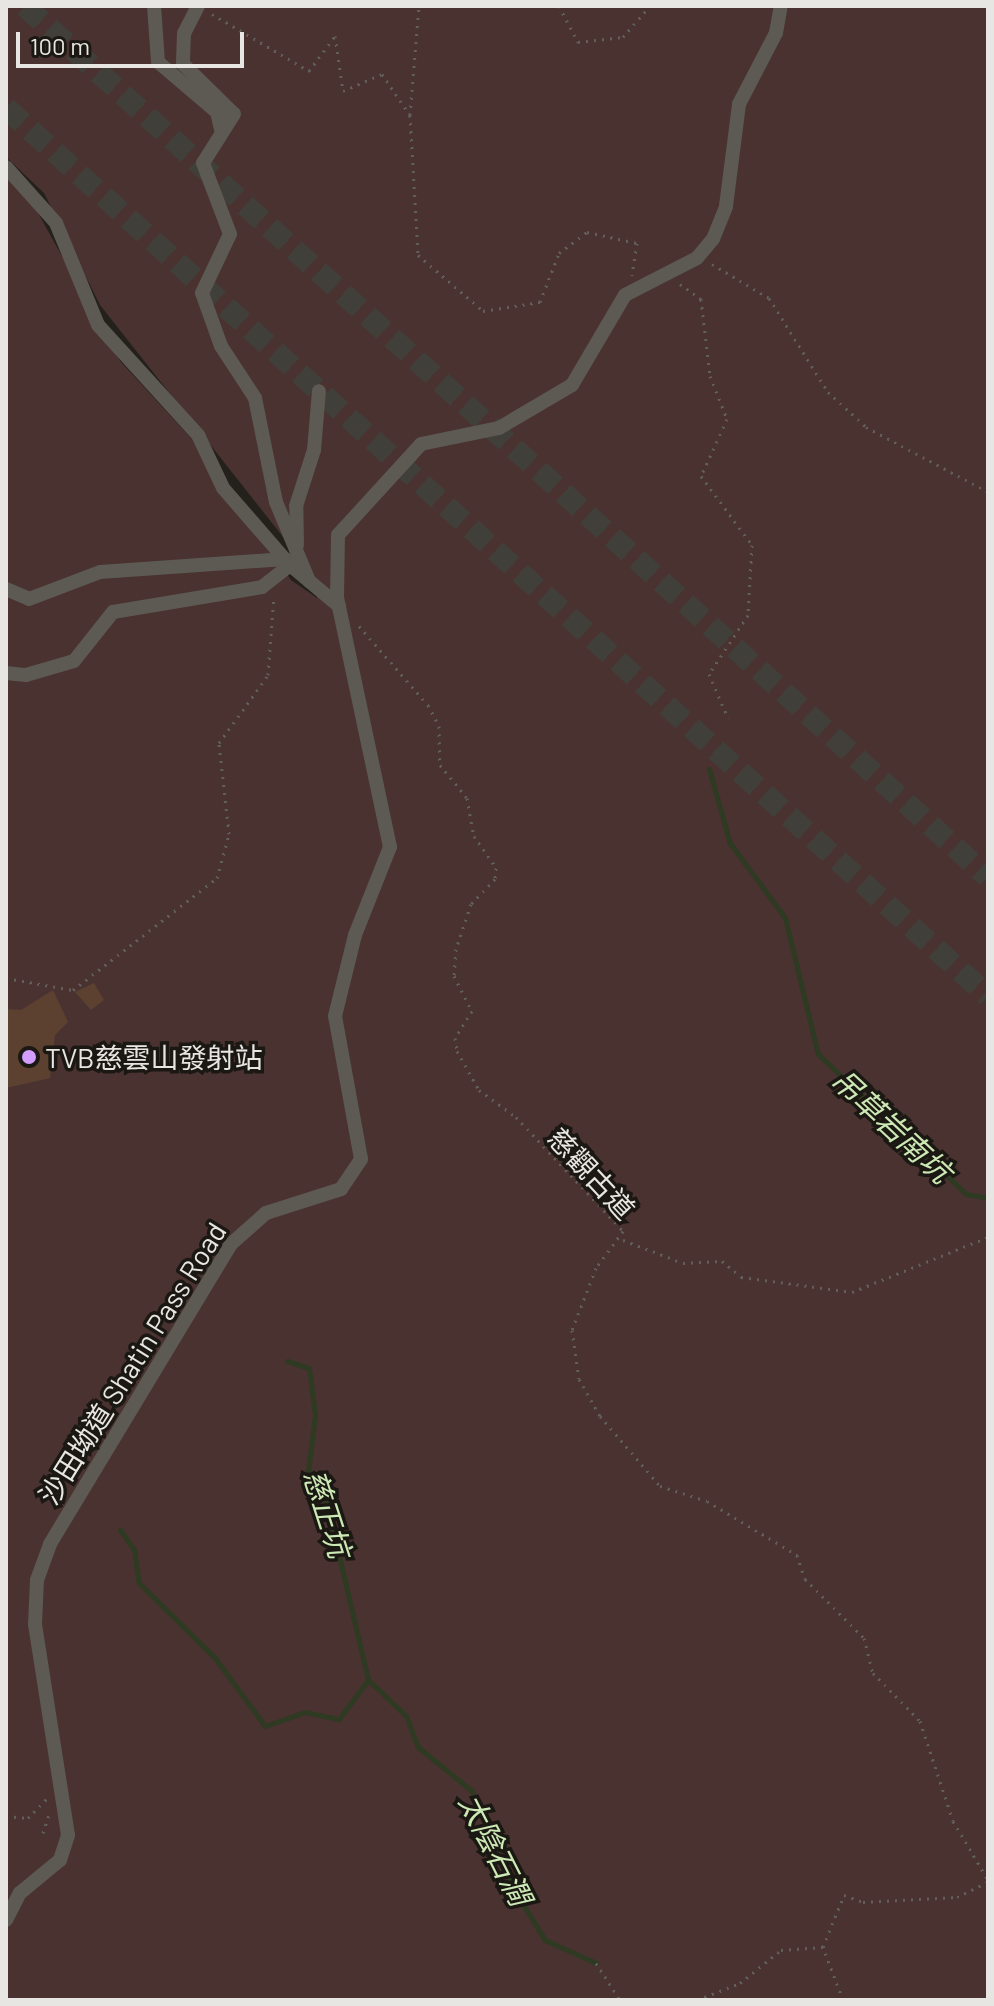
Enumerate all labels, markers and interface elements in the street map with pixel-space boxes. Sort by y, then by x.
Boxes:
scale bar [20,16,248,66]
text: 100 m [30,31,90,60]
place label: TVB慈雲山發射站 [45,1040,263,1074]
marker: TVB慈雲山發射站 [20,1048,38,1066]
water label: 吊草岩南坑 [825,1061,959,1189]
street label: 慈觀古道 [542,1121,642,1225]
street label: 沙田坳道 Shatin Pass Road [31,1216,233,1510]
water label: 慈正坑 [297,1465,359,1561]
water label: 太陰石澗 [453,1787,539,1911]

